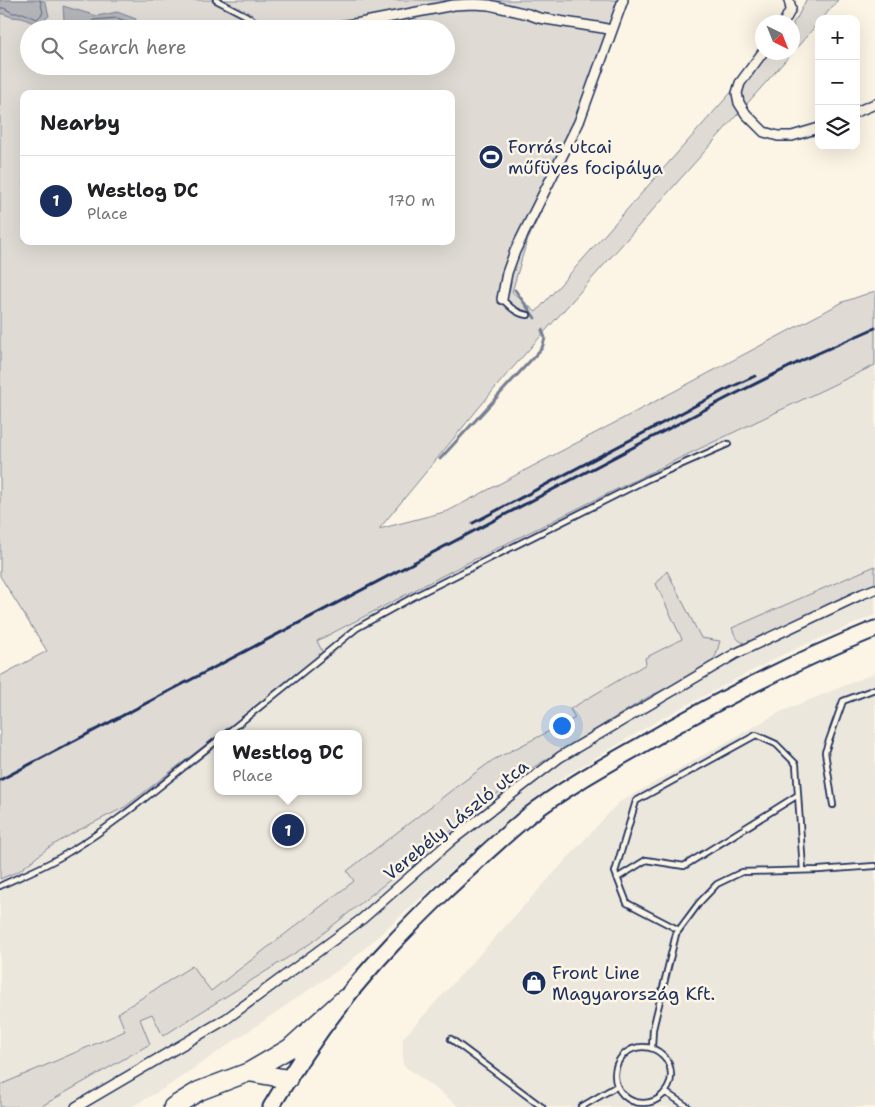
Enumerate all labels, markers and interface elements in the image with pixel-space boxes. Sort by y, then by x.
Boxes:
north arrow [755,15,800,60]
map controls [815,15,860,150]
button: + [815,15,860,60]
search box [20,20,455,75]
icon: search [38,34,66,62]
text: Search here [78,35,187,60]
button: − [815,60,860,105]
button: layers [815,105,860,150]
text: Nearby [40,109,120,137]
place label: Forrás utcai műfüves focipálya [508,135,663,180]
sports icon: Forrás utcai műfüves focipálya [478,144,504,170]
text: Westlog DC [87,178,199,203]
text: 1 [52,190,60,211]
text: 170 m [388,190,435,211]
text: Place [87,203,128,224]
your location [549,713,575,739]
popup [214,730,362,795]
text: Westlog DC [232,740,344,765]
street label: Verebély László utca [379,754,533,886]
text: Place [232,765,273,786]
pin: 1 [272,811,304,849]
place label: Front Line Magyarország Kft. [552,961,715,1006]
shop icon: Front Line Magyarország Kft. [521,970,547,996]

